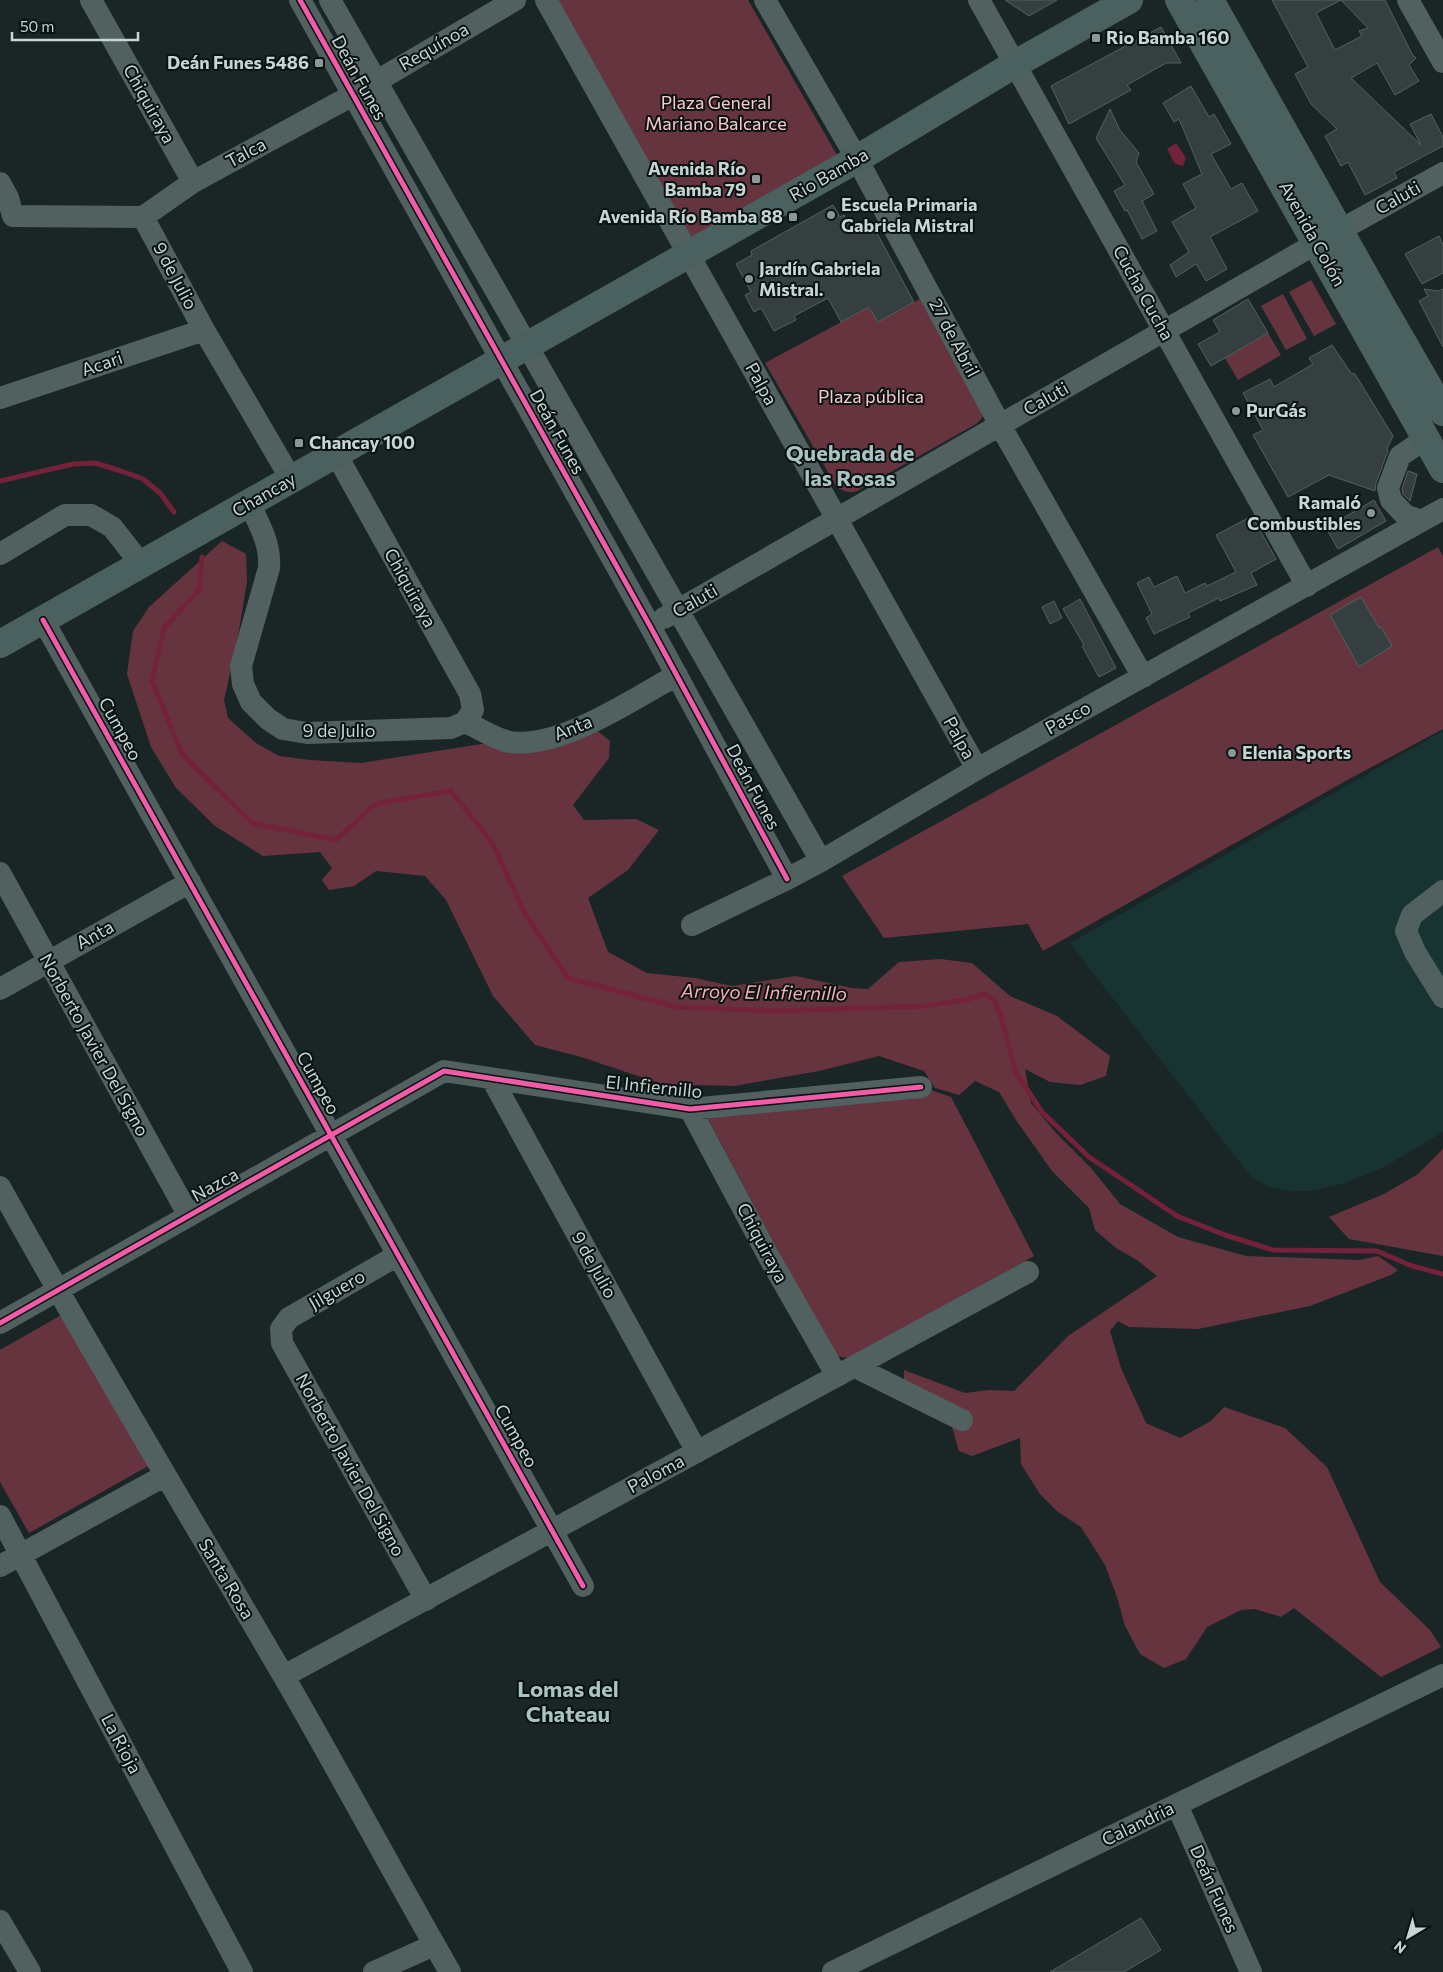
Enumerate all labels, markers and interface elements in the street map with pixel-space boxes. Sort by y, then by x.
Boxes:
scale bar [12,10,139,42]
text: 50 m [20,17,54,35]
street label: Requínoa [395,17,472,75]
place label: Rio Bamba 160 [1106,26,1230,48]
street label: Deán Funes [327,31,392,124]
marker: Rio Bamba 160 [1090,32,1102,44]
place label: Deán Funes 5486 [167,51,309,73]
marker: Deán Funes 5486 [313,57,325,69]
street label: Chiquiraya [119,60,181,147]
park label: Plaza General Mariano Balcarce [645,91,787,134]
street label: Talca [222,132,269,172]
street label: Rio Bamba [785,143,872,206]
place label: Avenida Río Bamba 79 [648,157,746,200]
marker: Avenida Río Bamba 79 [750,173,762,185]
street label: Caluti [1371,176,1424,218]
street label: Avenida Colón [1275,177,1351,290]
place label: Escuela Primaria Gabriela Mistral [841,193,978,236]
place label: Avenida Río Bamba 88 [599,205,783,227]
marker: Escuela Primaria Gabriela Mistral [825,209,837,221]
marker: Avenida Río Bamba 88 [787,211,799,223]
street label: 9 de Julio [149,238,203,313]
street label: Cucha Cucha [1109,241,1179,344]
place label: Jardín Gabriela Mistral. [759,257,880,300]
marker: Jardín Gabriela Mistral. [743,273,755,285]
street label: 27 de Abril [925,295,985,381]
street label: Acari [78,346,125,380]
street label: Palpa [741,358,782,409]
street label: Caluti [1019,377,1072,420]
street label: Deán Funes [525,385,590,478]
park label: Plaza pública [818,385,924,407]
place label: PurGás [1246,399,1306,421]
marker: PurGás [1230,405,1242,417]
place label: Chancay 100 [309,431,415,453]
marker: Chancay 100 [293,437,305,449]
district label: Quebrada de las Rosas [786,439,914,491]
street label: Chancay [228,467,299,521]
place label: Ramaló Combustibles [1247,491,1361,534]
marker: Ramaló Combustibles [1365,507,1377,519]
street label: Chiquiraya [380,544,442,631]
street label: Caluti [668,579,721,622]
street label: Cumpeo [95,693,147,764]
street label: Pasco [1041,696,1094,739]
street label: Anta [550,709,595,745]
street label: Palpa [939,712,980,763]
street label: 9 de Julio [303,719,375,741]
street label: Deán Funes [722,740,786,833]
place label: Elenia Sports [1242,741,1351,763]
marker: Elenia Sports [1226,747,1238,759]
street label: Anta [72,915,117,953]
street label: Norberto Javier Del Signo [35,949,154,1140]
water label: Arroyo El Infiernillo [680,979,847,1004]
street label: Cumpeo [293,1047,345,1118]
street label: El Infiernillo [605,1070,704,1102]
street label: Nazca [187,1162,242,1206]
street label: Chiquiraya [733,1199,793,1286]
street label: 9 de Julio [568,1227,622,1302]
street label: Jilguero [304,1264,369,1314]
street label: Norberto Javier Del Signo [291,1369,410,1560]
street label: Cumpeo [491,1400,543,1471]
street label: Paloma [623,1449,688,1497]
street label: Santa Rosa [194,1534,260,1623]
district label: Lomas del Chateau [517,1675,619,1727]
street label: La Rioja [97,1710,147,1777]
street label: Calandria [1098,1796,1177,1850]
street label: Deán Funes [1186,1841,1244,1936]
north arrow [1383,1912,1433,1962]
text: N [1390,1938,1409,1958]

